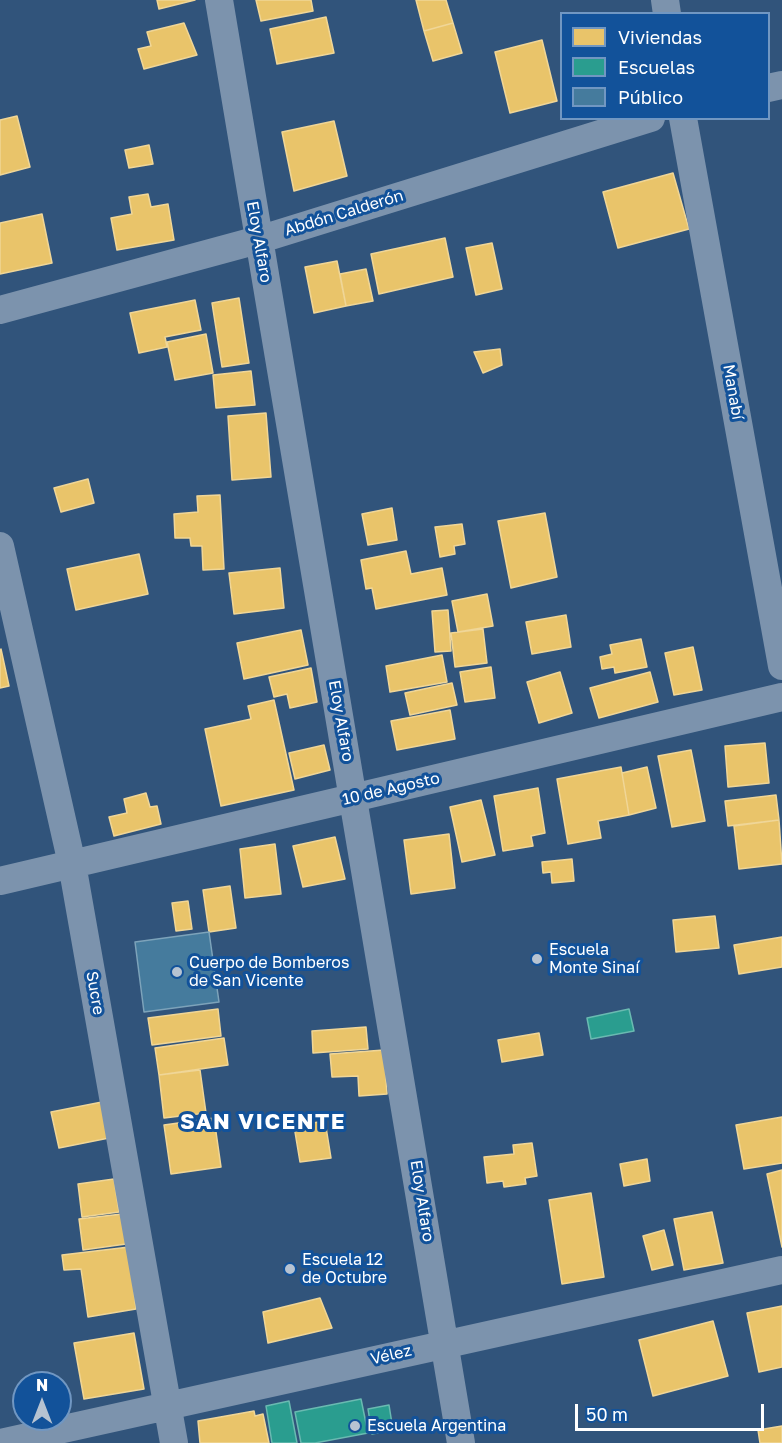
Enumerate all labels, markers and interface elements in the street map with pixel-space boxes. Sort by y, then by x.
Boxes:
legend [560,12,770,120]
text: Viviendas [618,26,702,48]
text: Escuelas [618,56,695,78]
text: Público [618,86,683,108]
street label: Abdón Calderón [282,186,406,240]
street label: Eloy Alfaro [242,200,276,284]
street label: Manabí [719,363,747,421]
street label: Eloy Alfaro [324,679,358,763]
street label: 10 de Agosto [340,768,442,810]
place label: Escuela Monte Sinaí [549,940,639,978]
marker: Escuela Monte Sinaí [530,952,544,966]
place label: Cuerpo de Bomberos de San Vicente [189,953,349,991]
marker: Cuerpo de Bomberos de San Vicente [170,965,184,979]
street label: Sucre [82,970,108,1016]
district label: SAN VICENTE [180,1109,346,1135]
street label: Eloy Alfaro [406,1159,438,1243]
place label: Escuela 12 de Octubre [302,1250,387,1288]
marker: Escuela 12 de Octubre [283,1262,297,1276]
street label: Vélez [369,1341,413,1369]
north arrow [12,1371,72,1431]
text: N [36,1375,48,1395]
scale bar [578,1392,767,1430]
text: 50 m [586,1403,628,1425]
place label: Escuela Argentina [367,1416,506,1436]
marker: Escuela Argentina [348,1419,362,1433]

